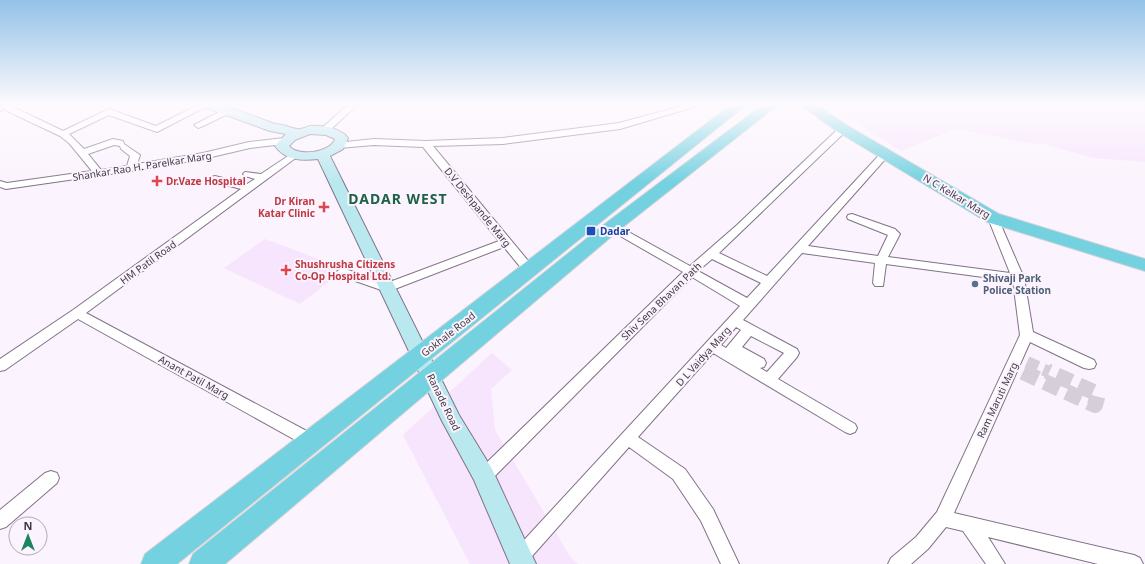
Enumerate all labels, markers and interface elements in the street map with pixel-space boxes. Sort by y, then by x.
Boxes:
street label: Shankar Rao H. Parelkar Marg [71,148,213,184]
street label: D.V Deshpande Marg [442,164,514,250]
street label: N C Kelkar Marg [921,170,993,222]
place label: Dr.Vaze Hospital [166,174,246,188]
marker: Dr.Vaze Hospital [151,175,163,187]
district label: DADAR WEST [348,189,448,208]
place label: Dr Kiran Katar Clinic [258,194,315,220]
marker: Dr Kiran Katar Clinic [318,201,330,213]
place label: Dadar [600,224,631,238]
marker: Dadar [585,225,597,237]
street label: HM Patil Road [117,237,179,287]
place label: Shushrusha Citizens Co-Op Hospital Ltd. [295,257,395,283]
street label: Shiv Sena Bhavan Path [618,259,704,343]
marker: Shushrusha Citizens Co-Op Hospital Ltd. [280,264,292,276]
place label: Shivaji Park Police Station [983,271,1051,297]
marker: Shivaji Park Police Station [970,279,980,289]
street label: Gokhale Road [418,308,478,360]
street label: D L Vaidya Marg [672,323,734,389]
street label: Anant Patil Marg [156,352,232,402]
street label: Ram Maruti Marg [973,360,1021,440]
street label: Ranade Road [424,371,464,433]
north arrow [8,516,48,556]
text: N [24,518,32,533]

